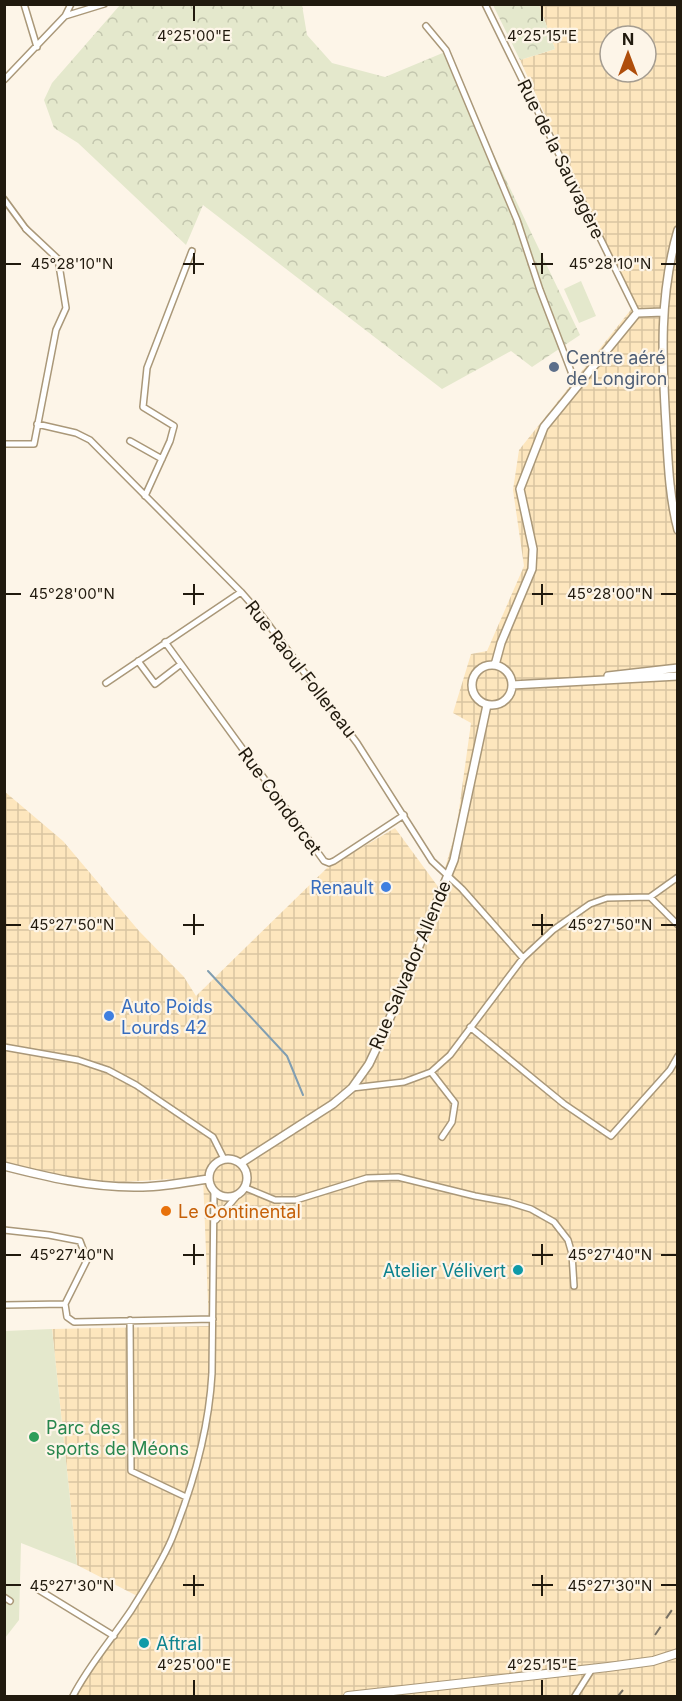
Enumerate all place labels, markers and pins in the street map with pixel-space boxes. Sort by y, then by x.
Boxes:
place label: Centre aéré de Longiron [566,347,668,389]
marker: Centre aéré de Longiron [547,360,561,374]
place label: Renault [310,877,374,898]
marker: Renault [379,880,393,894]
place label: Auto Poids Lourds 42 [121,996,213,1038]
marker: Auto Poids Lourds 42 [102,1009,116,1023]
place label: Le Continental [178,1201,301,1222]
marker: Le Continental [159,1204,173,1218]
place label: Atelier Vélivert [383,1260,506,1281]
marker: Atelier Vélivert [511,1263,525,1277]
place label: Parc des sports de Méons [46,1417,189,1459]
marker: Parc des sports de Méons [27,1430,41,1444]
place label: Aftral [156,1633,202,1654]
marker: Aftral [137,1636,151,1650]

